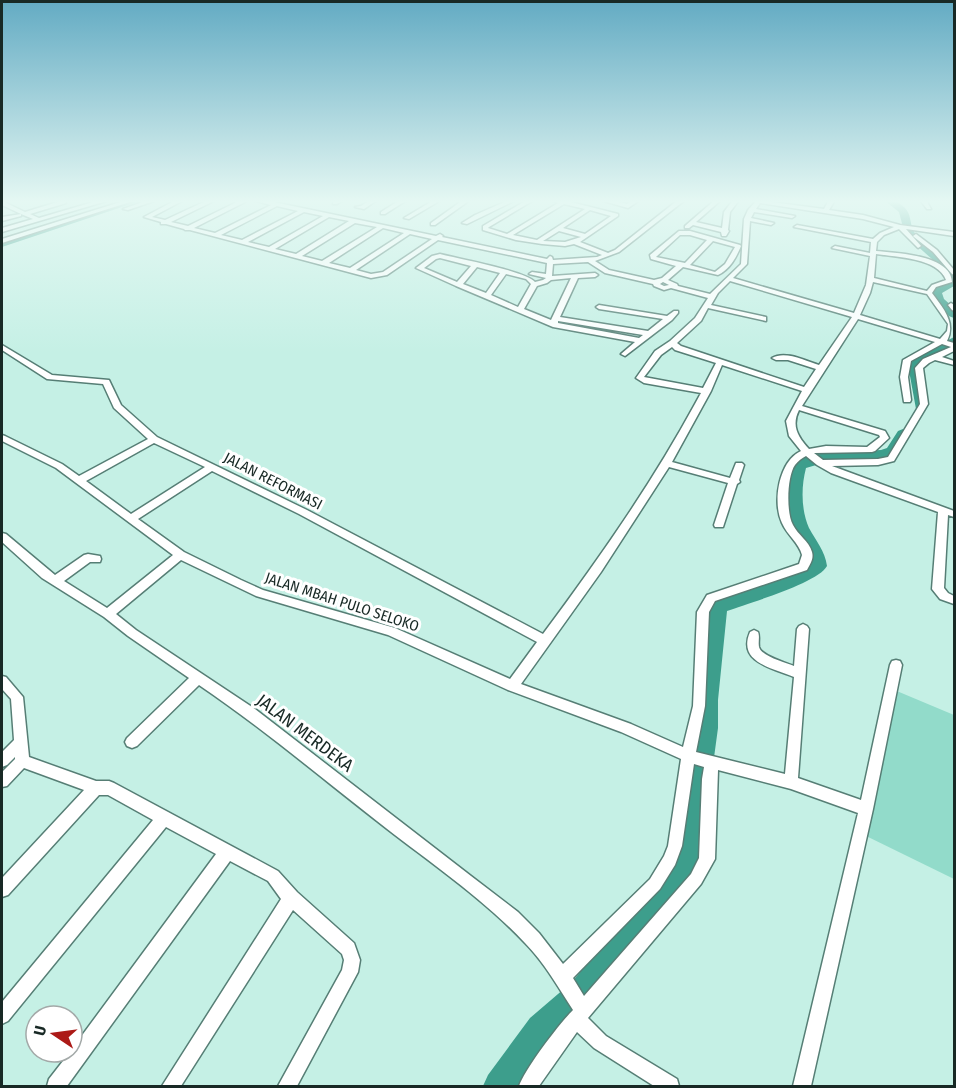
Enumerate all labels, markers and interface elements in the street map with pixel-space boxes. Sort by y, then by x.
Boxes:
street label: JALAN REFORMASI [221,448,325,514]
street label: JALAN MBAH PULO SELOKO [263,569,421,635]
street label: JALAN MERDEKA [252,689,358,777]
north arrow [24,1004,84,1064]
text: U [30,1024,50,1037]

